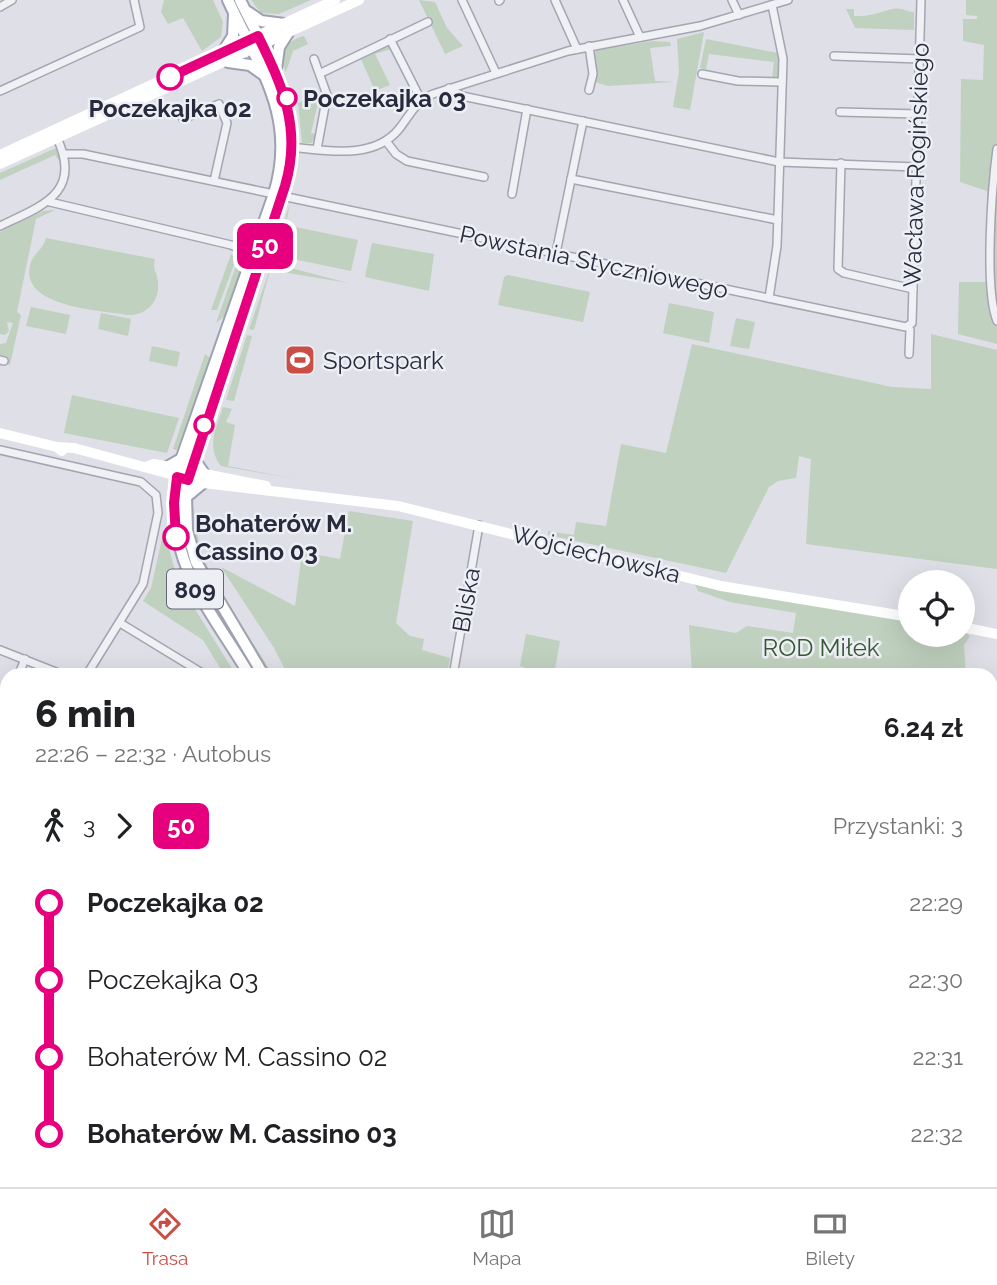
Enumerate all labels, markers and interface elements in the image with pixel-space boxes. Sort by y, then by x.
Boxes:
street label: Wacława Rogińskiego [897,42,935,288]
marker: Poczekajka 02 [157,64,183,90]
place label: Poczekajka 03 [303,84,466,113]
marker: Poczekajka 03 [277,88,297,108]
place label: Poczekajka 02 [88,94,252,123]
street label: Powstania Styczniowego [457,219,731,305]
line badge: 50 [233,223,296,269]
text: 50 [251,231,279,260]
sports icon: Sportspark [283,343,317,377]
place label: Sportspark [323,346,444,375]
unlabelled marker [194,415,214,435]
place label: Bohaterów M. Cassino 03 [195,509,352,566]
street label: Wojciechowska [508,519,684,589]
marker: Bohaterów M. Cassino 03 [163,524,189,550]
street label: Bliska [446,565,486,635]
road number: 809 [167,569,223,608]
map controls [898,570,975,647]
button: locate [898,570,975,647]
park label: ROD Miłek [762,633,880,662]
text: 6 min [35,691,136,736]
text: 6.24 zł [884,713,963,743]
text: 22:26 – 22:32 · Autobus [35,740,271,767]
icon: walk [35,807,73,845]
icon: forward [105,807,143,845]
text: 50 [167,811,195,840]
text: 3 [83,812,95,839]
text: Przystanki: 3 [833,812,963,839]
text: Poczekajka 02 [87,888,264,918]
text: 22:29 [909,889,963,916]
text: Poczekajka 03 [87,965,259,995]
text: 22:30 [908,966,963,993]
text: Bohaterów M. Cassino 02 [87,1042,387,1072]
text: 22:31 [913,1043,963,1070]
text: Bohaterów M. Cassino 03 [87,1119,397,1149]
text: 22:32 [910,1120,963,1147]
tab: Trasa [142,1205,188,1269]
tab: Mapa [472,1205,521,1269]
tab: Bilety [805,1205,855,1269]

